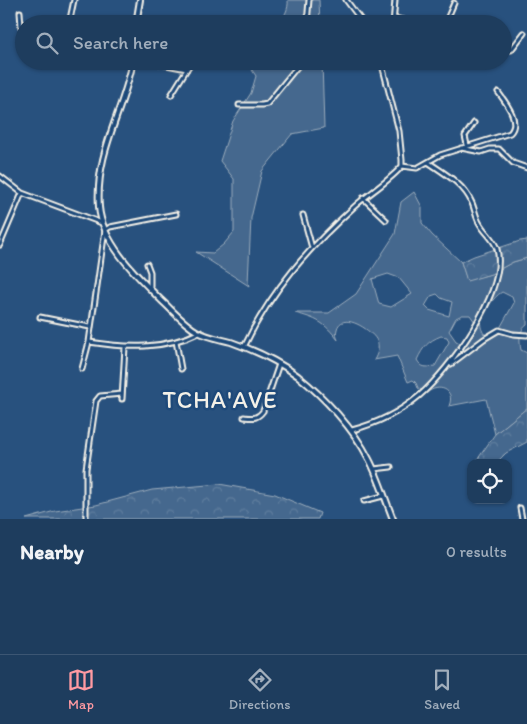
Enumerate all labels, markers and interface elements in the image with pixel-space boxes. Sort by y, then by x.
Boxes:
search box [15,15,512,70]
icon: search [33,29,61,57]
text: Search here [73,31,168,54]
district label: TCHA'AVE [162,385,278,414]
map controls [467,459,512,504]
button: locate [467,459,512,504]
text: Nearby [20,539,84,564]
text: 0 results [446,542,507,561]
tab: Map [67,666,95,713]
tab: Directions [229,666,290,713]
tab: Saved [424,666,460,713]

